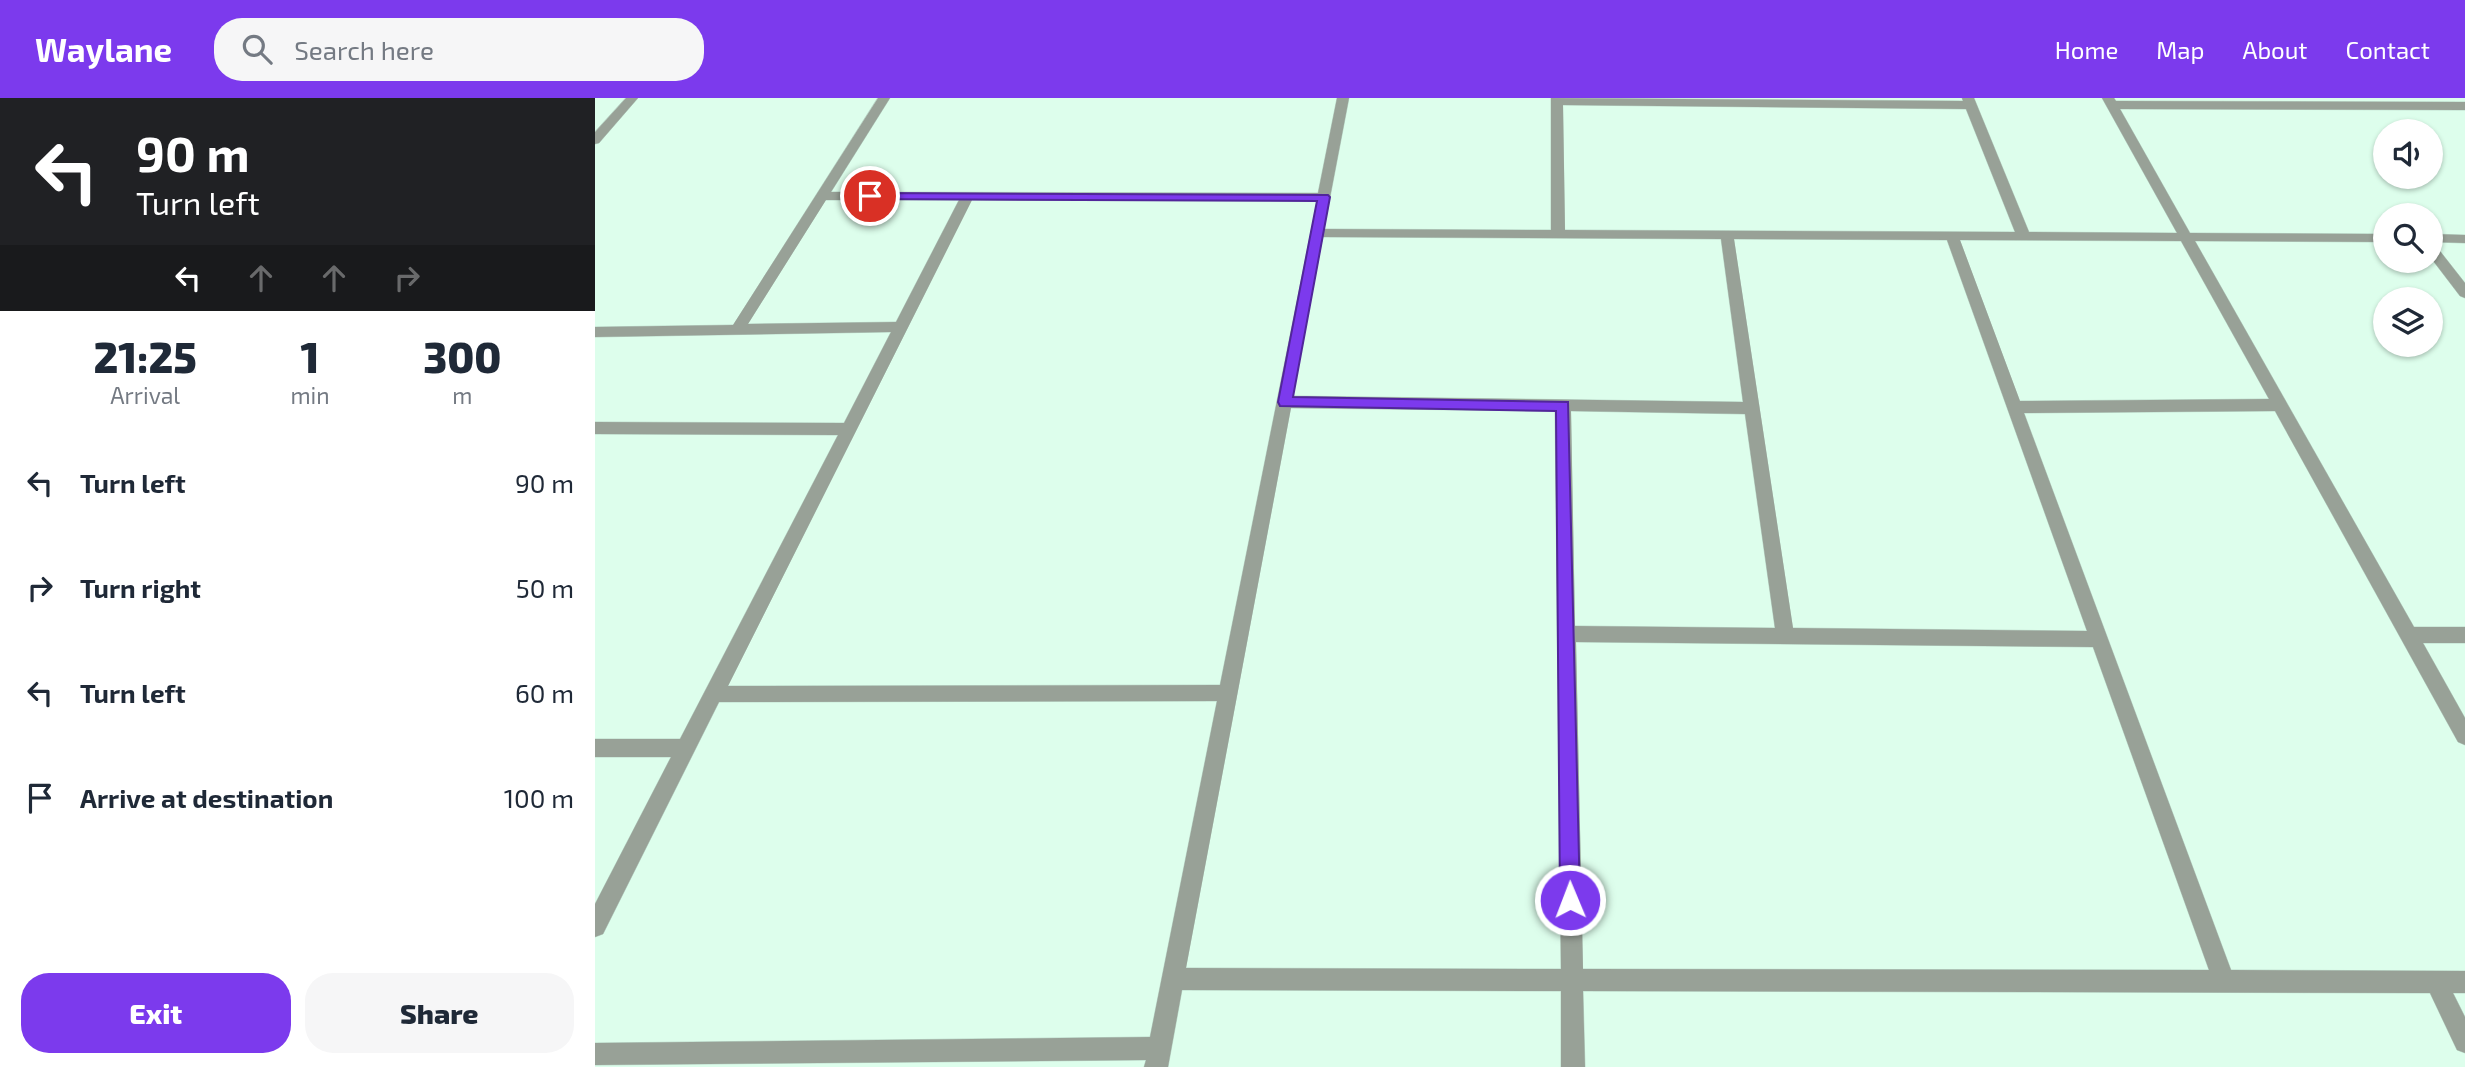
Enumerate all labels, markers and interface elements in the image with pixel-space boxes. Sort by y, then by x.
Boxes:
search box [214,18,704,81]
text: Waylane [35,29,172,69]
icon: search [238,30,276,68]
text: Search here [294,34,434,65]
text: Home [2055,35,2118,64]
text: Map [2156,35,2204,64]
text: About [2242,35,2308,64]
text: Contact [2346,35,2430,64]
map controls [2373,119,2443,357]
button: sound [2373,119,2443,189]
text: 90 m [136,123,250,182]
icon: left [21,126,112,217]
pin [840,166,900,226]
icon: arrive [851,177,889,215]
text: Turn left [136,183,260,221]
button: search [2373,203,2443,273]
icon: left [169,259,207,297]
icon: ahead [242,259,280,297]
icon: ahead [315,259,353,297]
icon: right [388,259,426,297]
button: layers [2373,287,2443,357]
text: 21:25 [94,331,197,381]
text: 1 [301,331,319,381]
text: 300 [423,331,501,381]
text: Arrival [110,381,180,409]
text: min [290,381,330,409]
text: m [452,381,472,409]
icon: left [21,464,59,502]
text: Turn left [80,467,186,498]
text: 90 m [515,467,574,498]
icon: right [21,569,59,607]
text: Turn right [80,572,201,603]
text: 50 m [516,572,574,603]
icon: left [21,674,59,712]
text: Turn left [80,677,186,708]
text: 60 m [515,677,574,708]
icon: arrive [21,779,59,817]
text: Arrive at destination [80,782,333,813]
text: 100 m [504,782,574,813]
position arrow [1533,863,1607,937]
button: Exit [21,973,291,1053]
button: Share [305,973,574,1053]

